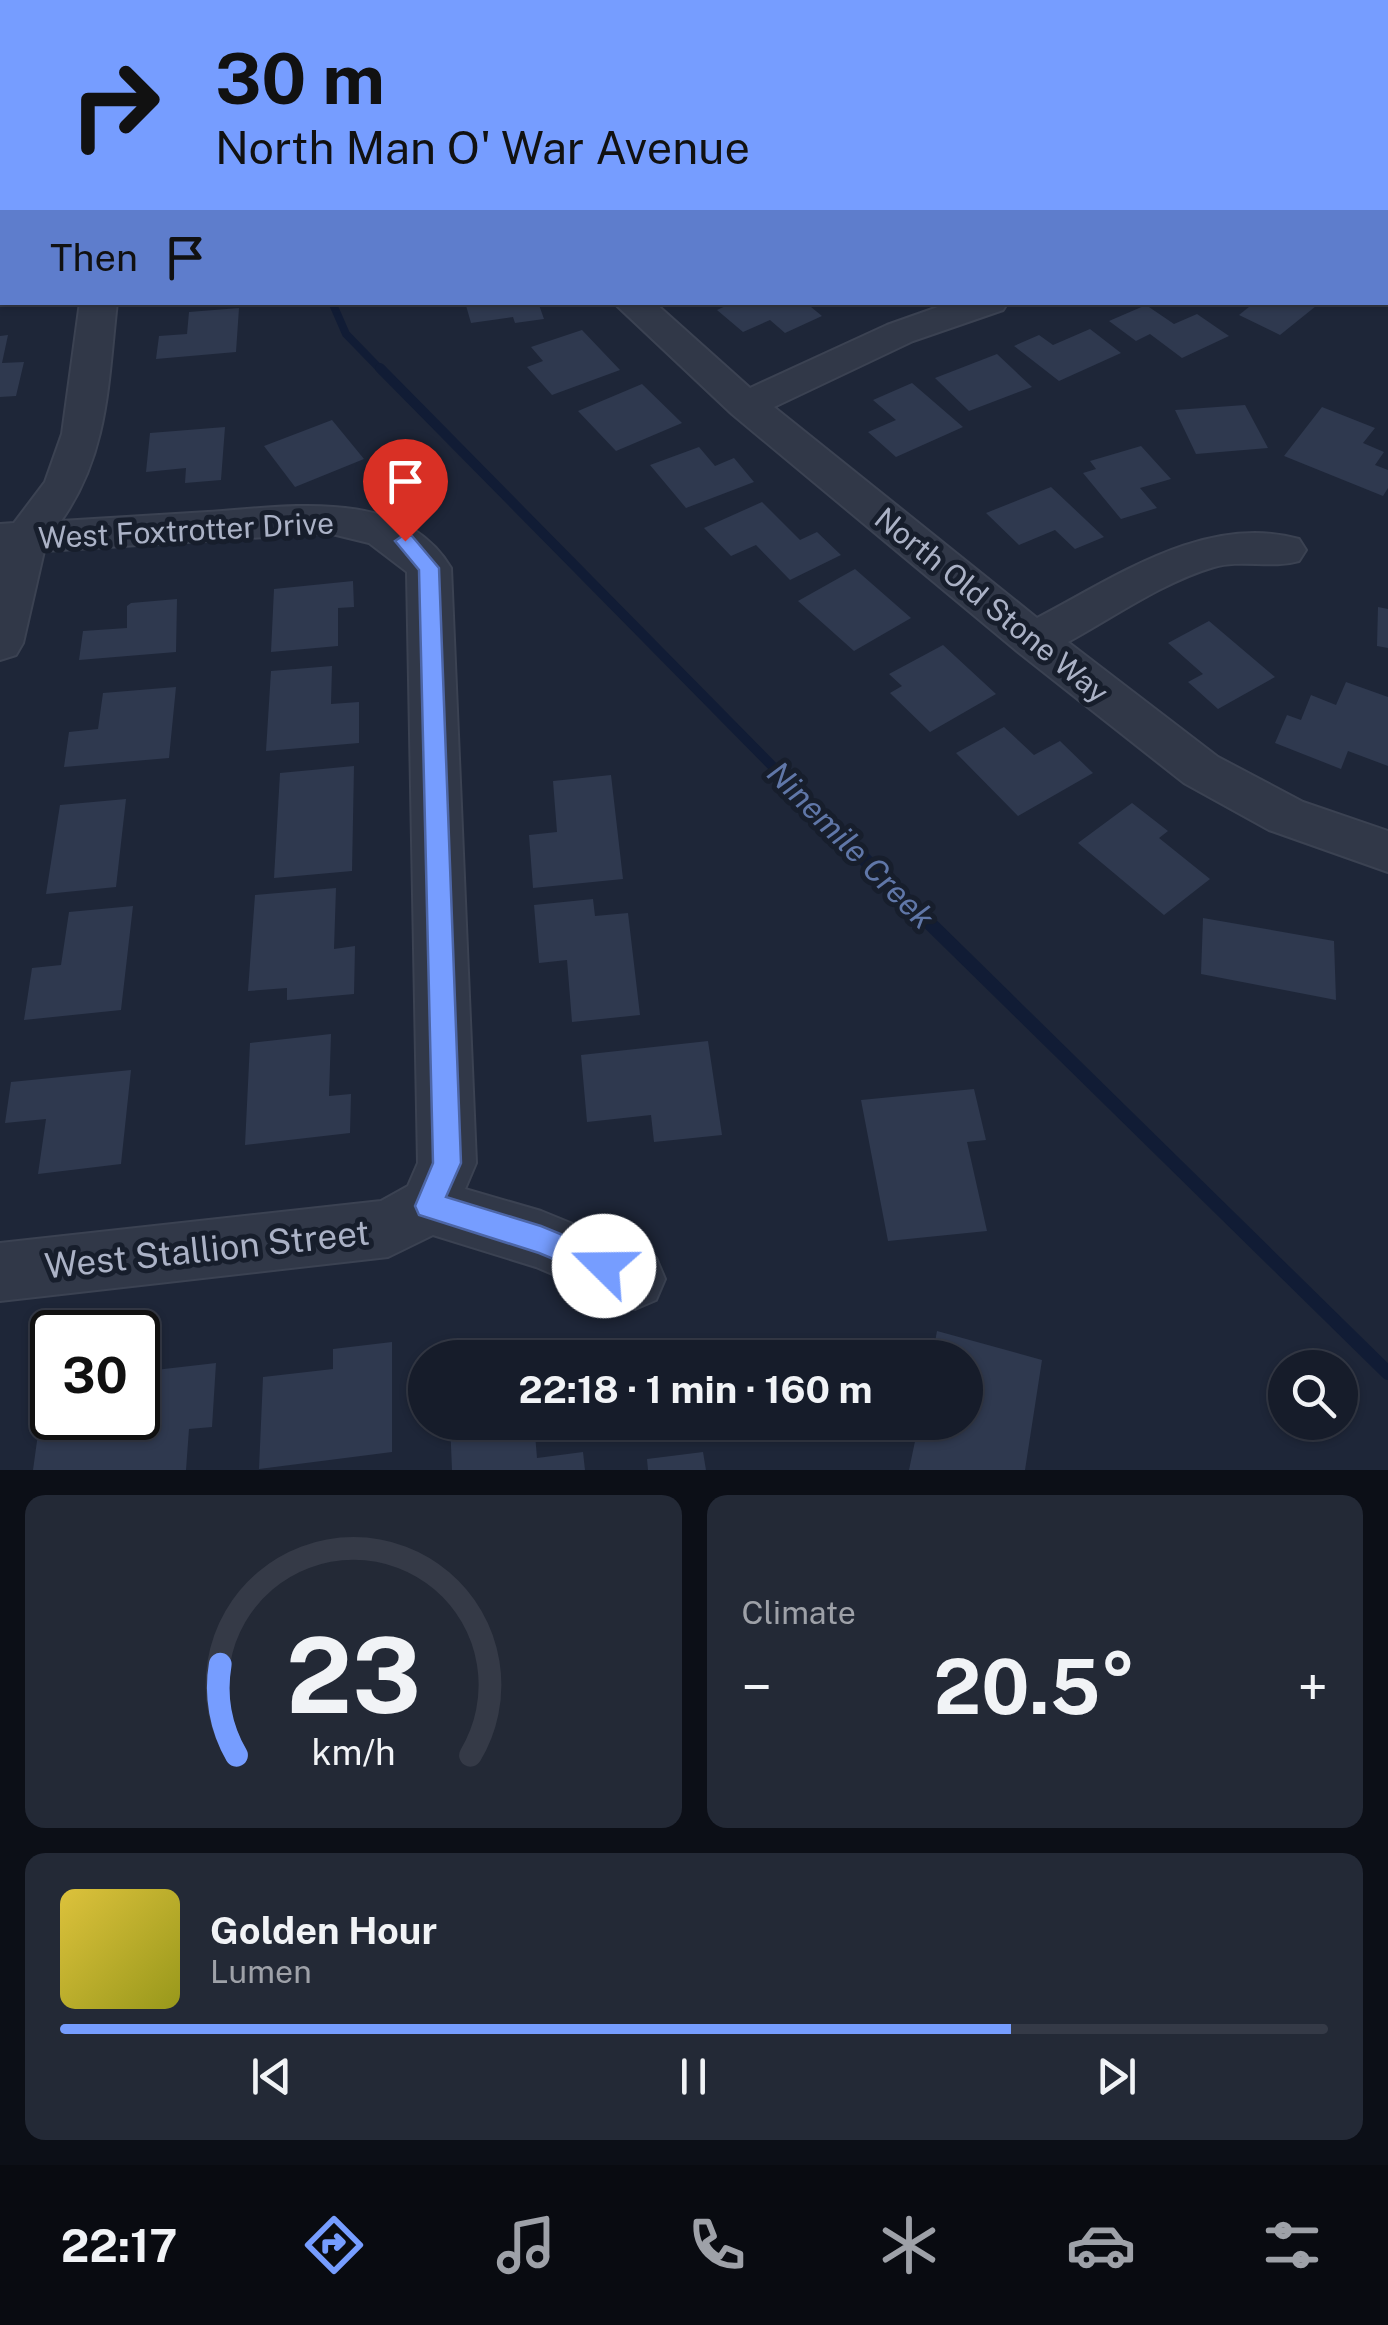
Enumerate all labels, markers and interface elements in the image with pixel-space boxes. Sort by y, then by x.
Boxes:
text: 30 m [215,37,385,120]
icon: right [50,40,180,170]
text: North Man O' War Avenue [215,121,750,174]
icon: arrive [158,230,213,285]
text: Then [50,235,138,280]
pin [363,439,448,542]
icon: arrive [378,454,433,509]
street label: North Old Stone Way [868,500,1116,710]
street label: West Foxtrotter Drive [37,504,335,556]
water label: Ninemile Creek [760,754,942,936]
street label: West Stallion Street [43,1212,371,1286]
position arrow [552,1214,656,1318]
speed limit sign: 30 [30,1310,160,1440]
map controls [1268,1350,1358,1440]
button: search [1268,1350,1358,1440]
text: 22:18 · 1 min · 160 m [519,1367,872,1412]
text: Climate [742,1594,856,1631]
text: 23 [286,1614,421,1736]
text: 20.5° [934,1643,1136,1731]
text: − [742,1655,772,1719]
text: + [1297,1655,1328,1719]
text: km/h [311,1731,395,1773]
text: Golden Hour [210,1908,437,1953]
text: Lumen [210,1953,312,1990]
icon: previous [244,2049,299,2104]
icon: pause [666,2049,721,2104]
icon: next [1089,2049,1144,2104]
icon: directions [299,2210,369,2280]
icon: music [491,2210,561,2280]
icon: phone [682,2210,752,2280]
icon: climate [874,2210,944,2280]
icon: car [1066,2210,1136,2280]
icon: filters [1257,2210,1327,2280]
text: 22:17 [61,2219,178,2272]

